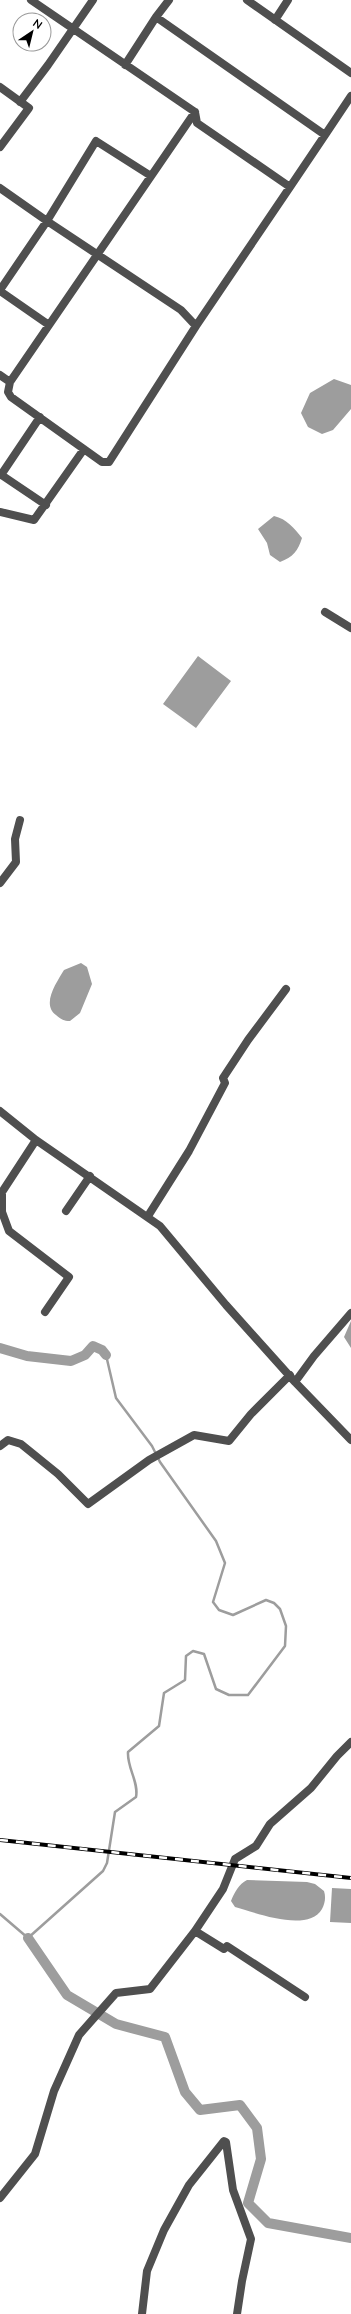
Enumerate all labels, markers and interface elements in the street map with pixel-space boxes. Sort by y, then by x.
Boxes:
north arrow [12,12,52,52]
text: N [30,16,45,32]

